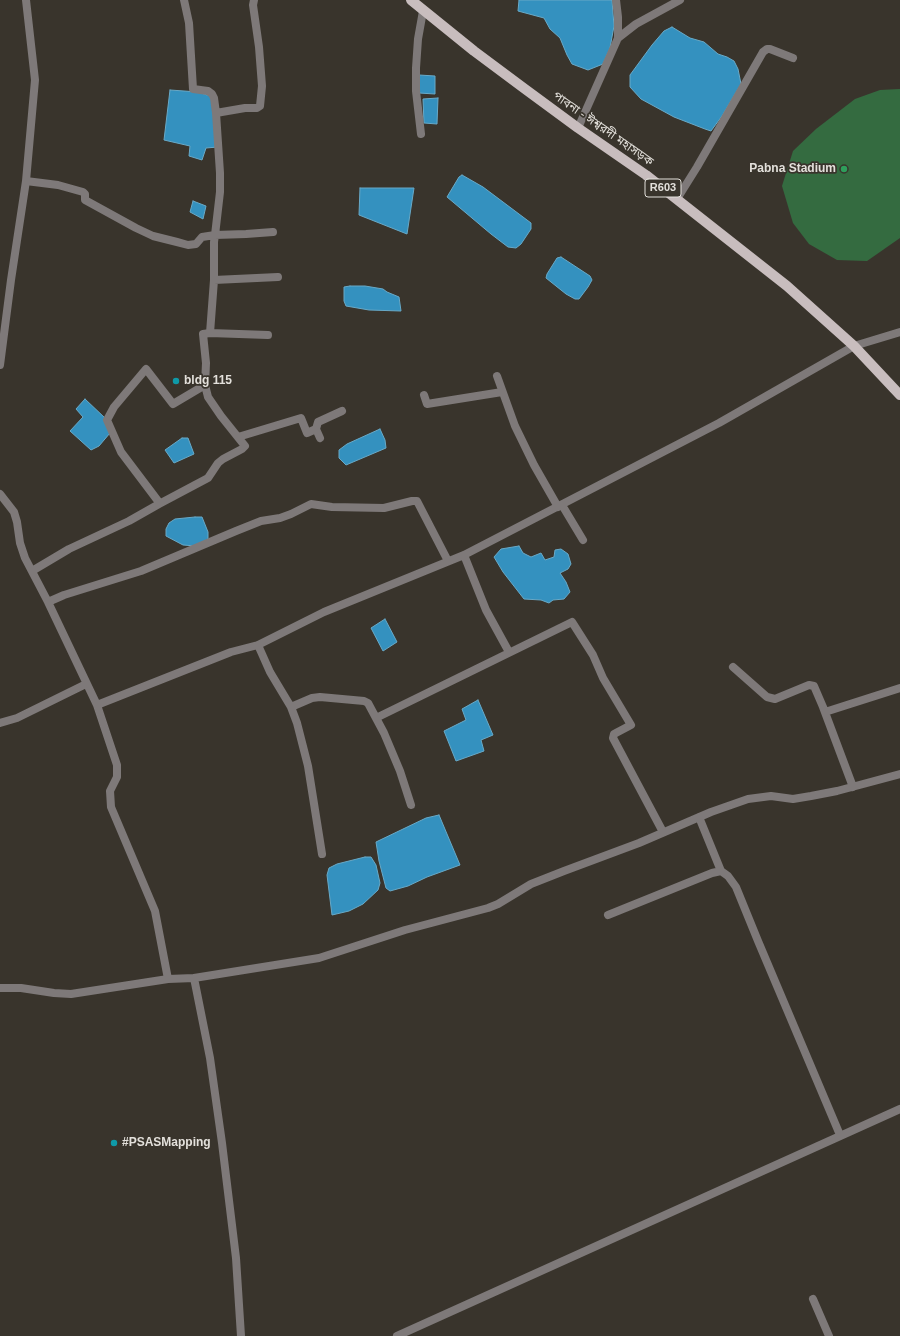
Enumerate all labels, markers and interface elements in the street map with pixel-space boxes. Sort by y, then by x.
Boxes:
street label: পাবনা - ঈশ্বরদী মহাসড়ক [550,89,656,169]
place label: Pabna Stadium [749,162,836,176]
marker: Pabna Stadium [839,164,849,174]
road number: R603 [645,179,681,197]
place label: bldg 115 [184,374,232,388]
marker: bldg 115 [171,376,181,386]
place label: #PSASMapping [122,1136,211,1150]
marker: #PSASMapping [109,1138,119,1148]

